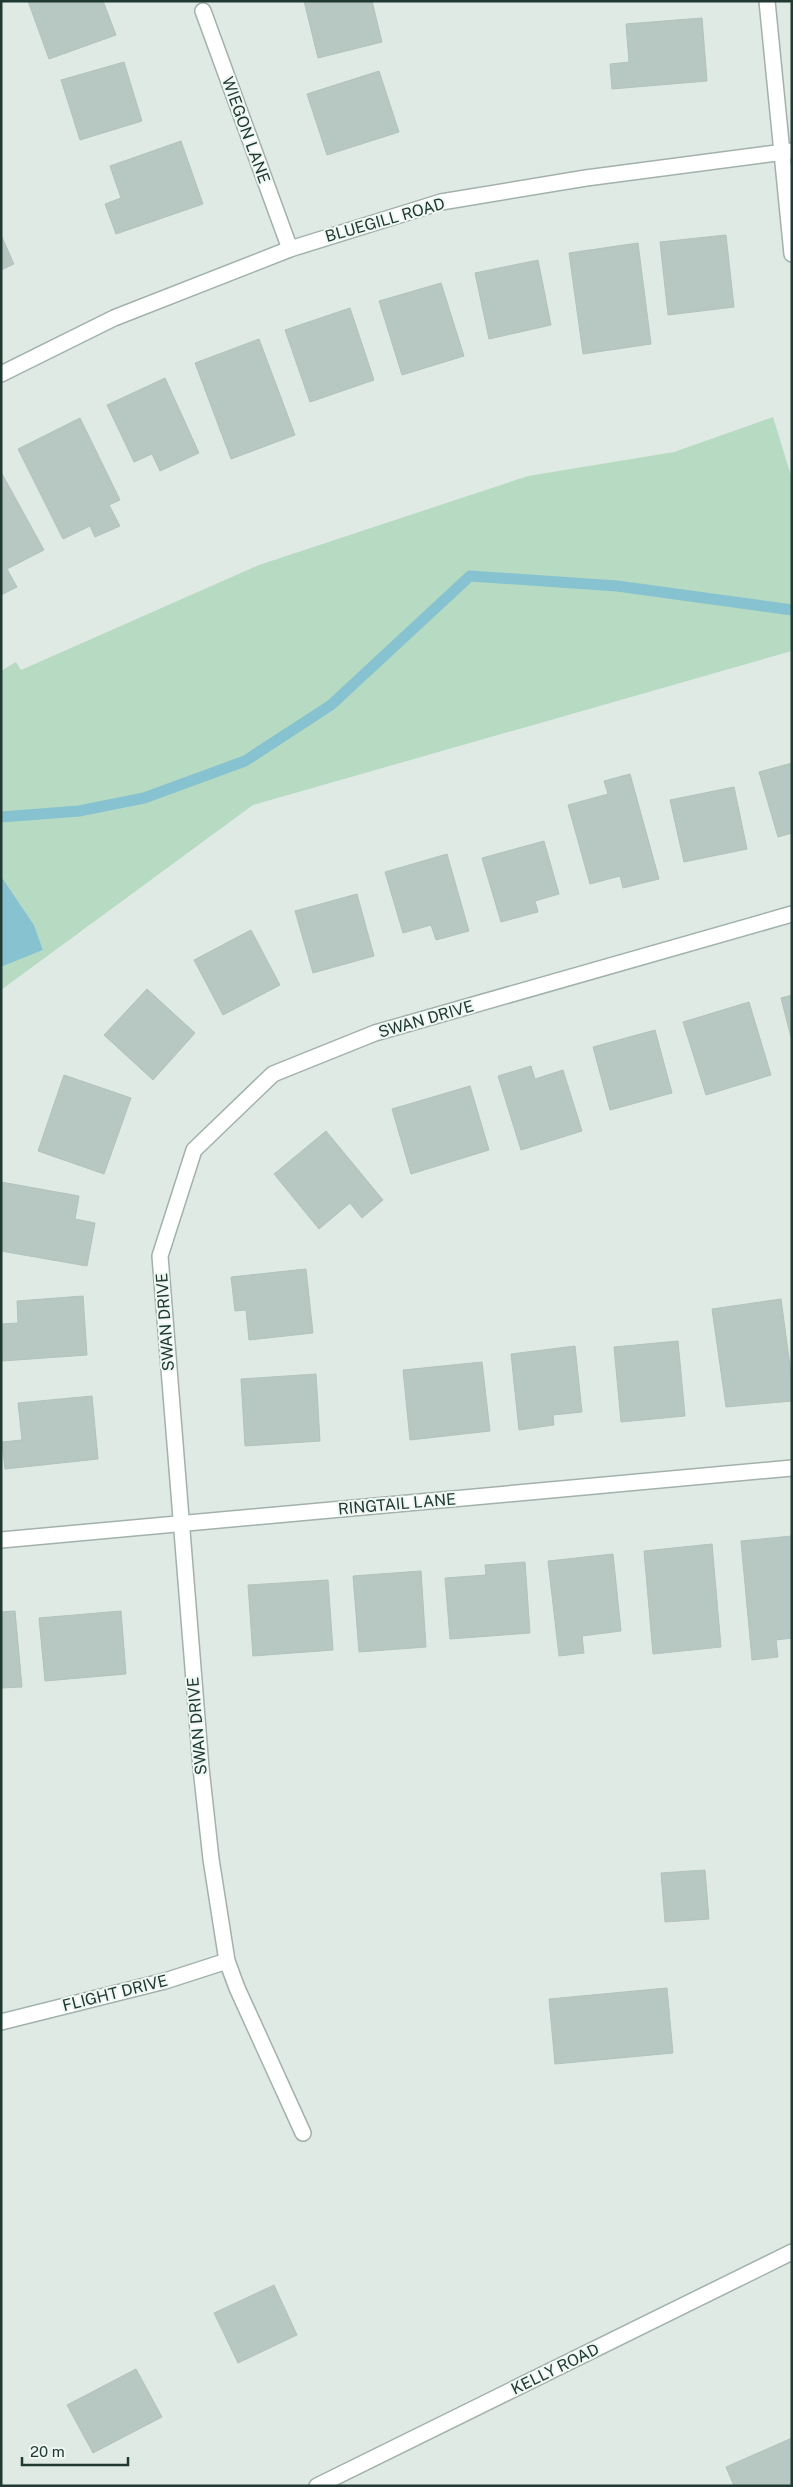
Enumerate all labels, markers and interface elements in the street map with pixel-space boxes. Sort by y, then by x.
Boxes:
street label: WIEGON LANE [218,74,274,186]
street label: BLUEGILL ROAD [323,194,447,246]
street label: SWAN DRIVE [376,996,476,1042]
street label: SWAN DRIVE [152,1272,178,1372]
street label: RINGTAIL LANE [337,1489,457,1519]
street label: SWAN DRIVE [183,1676,211,1776]
street label: FLIGHT DRIVE [60,1971,170,2015]
street label: KELLY ROAD [508,2339,602,2399]
scale bar [22,2434,129,2466]
text: 20 m [30,2443,65,2460]

